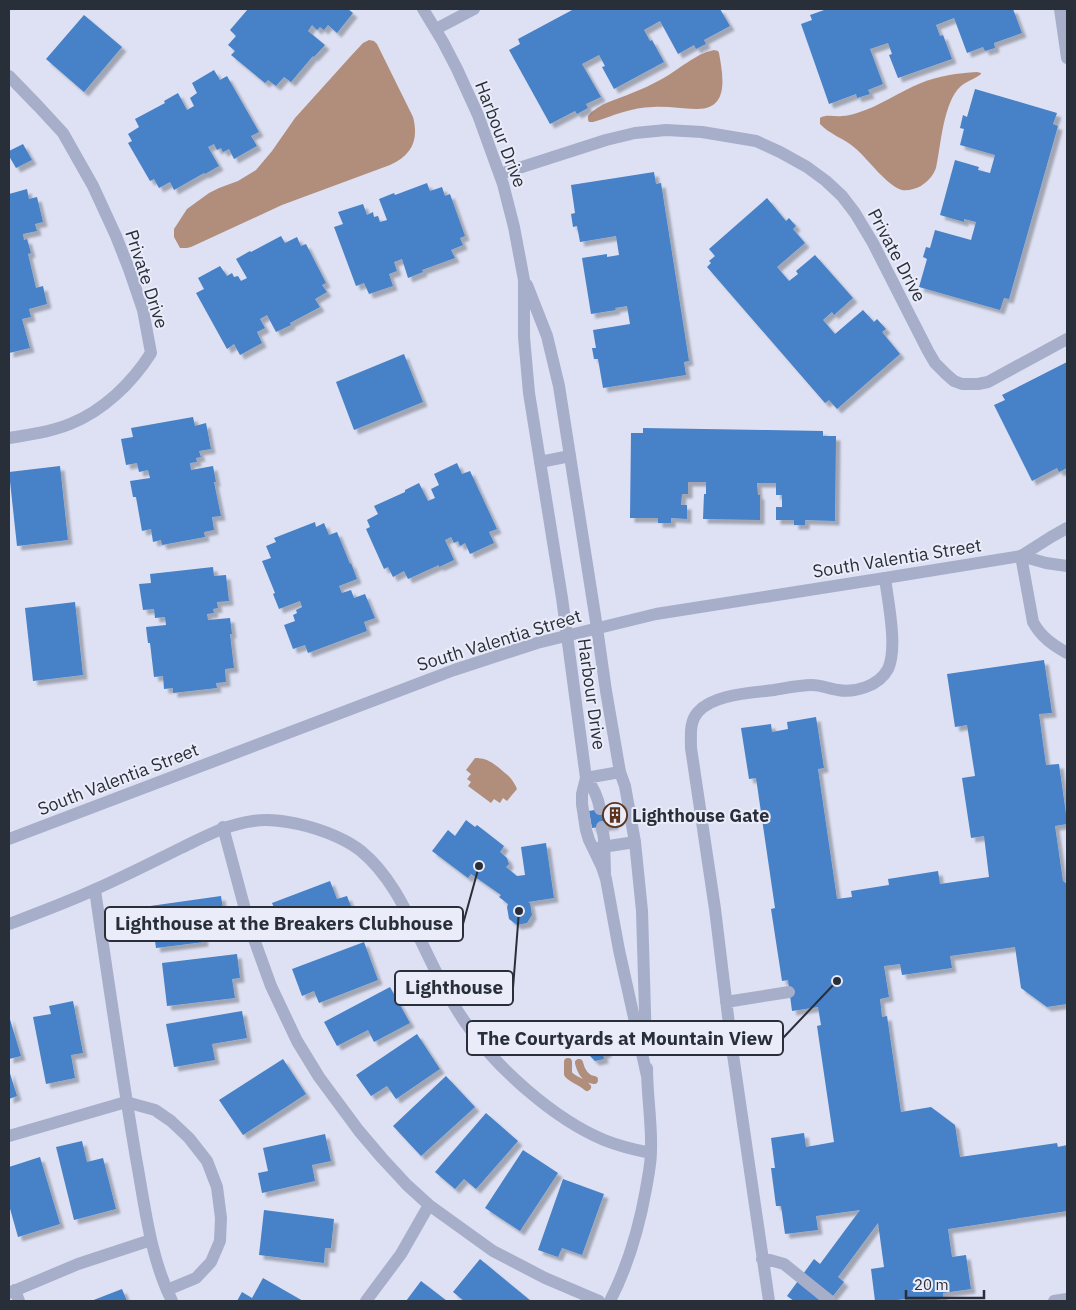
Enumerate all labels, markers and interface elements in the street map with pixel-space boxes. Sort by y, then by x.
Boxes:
street label: Harbour Drive [470,77,532,191]
street label: Private Drive [863,204,931,306]
street label: Private Drive [120,227,174,331]
street label: South Valentia Street [811,533,983,583]
street label: South Valentia Street [414,604,584,676]
street label: Harbour Drive [573,637,611,751]
street label: South Valentia Street [34,738,202,820]
building icon: Lighthouse Gate [602,802,628,828]
place label: Lighthouse Gate [632,804,769,827]
callout: Lighthouse at the Breakers Clubhouse [105,907,463,941]
text: Lighthouse at the Breakers Clubhouse [115,911,453,935]
callout: Lighthouse [395,971,513,1005]
text: Lighthouse [405,975,503,999]
callout: The Courtyards at Mountain View [467,1021,783,1055]
text: The Courtyards at Mountain View [477,1026,773,1050]
scale bar [906,1268,984,1300]
text: 20 m [914,1275,949,1294]

